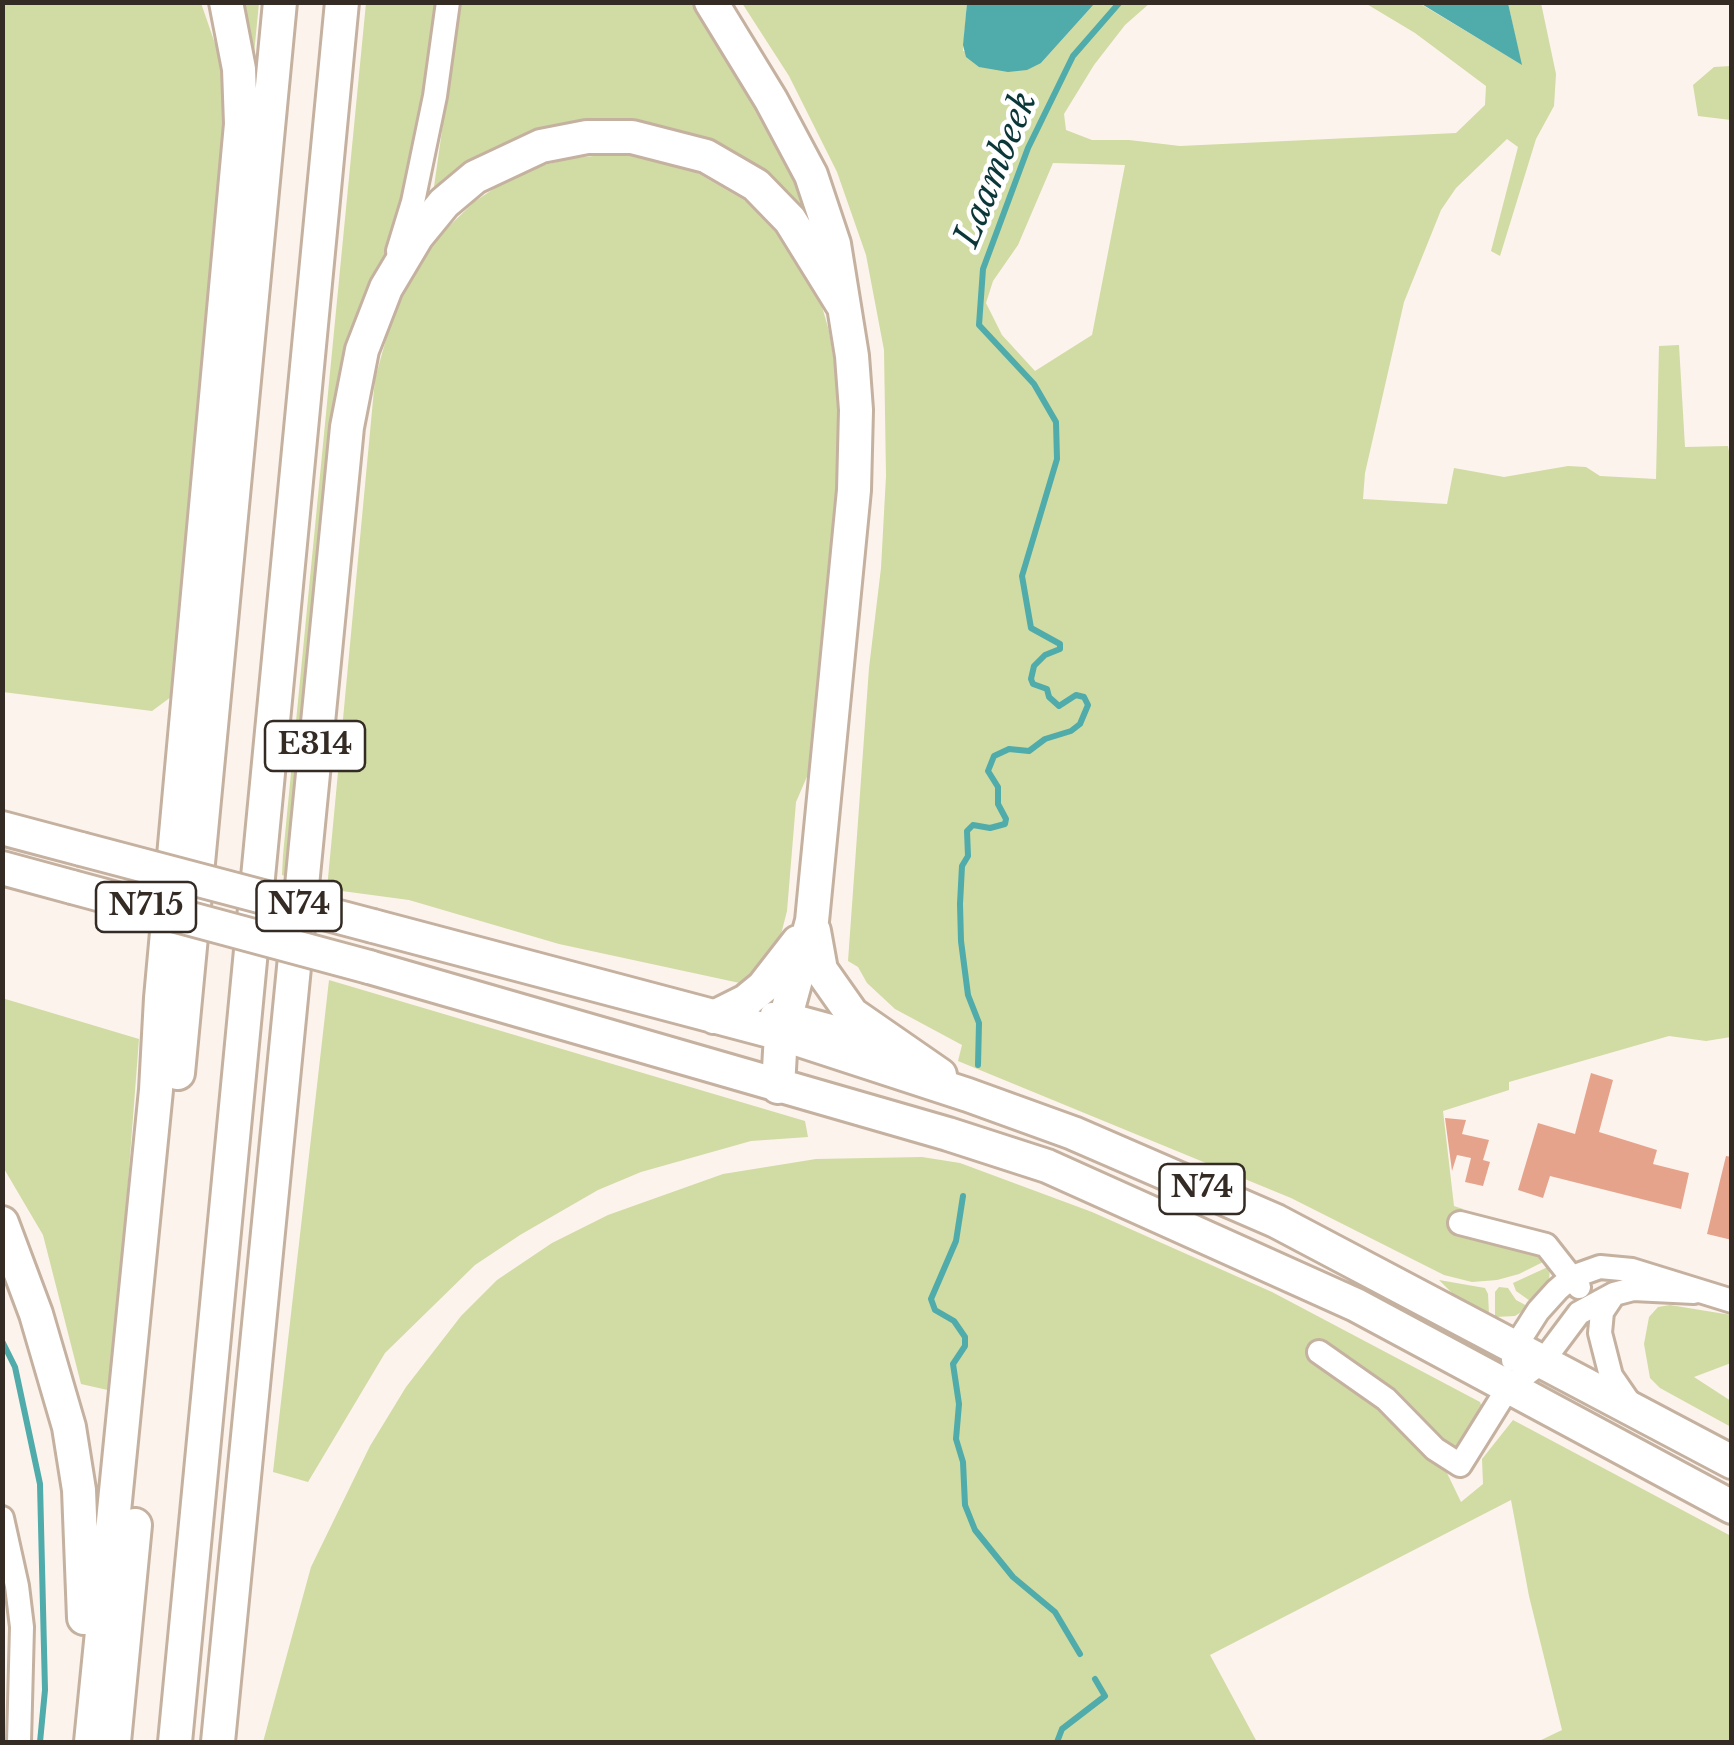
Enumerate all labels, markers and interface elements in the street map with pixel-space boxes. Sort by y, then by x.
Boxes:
water label: Laambeek [947,86,1047,254]
road number: E314 [265,721,365,771]
road number: N74 [256,881,342,931]
road number: N715 [96,882,196,932]
road number: N74 [1160,1164,1244,1214]

